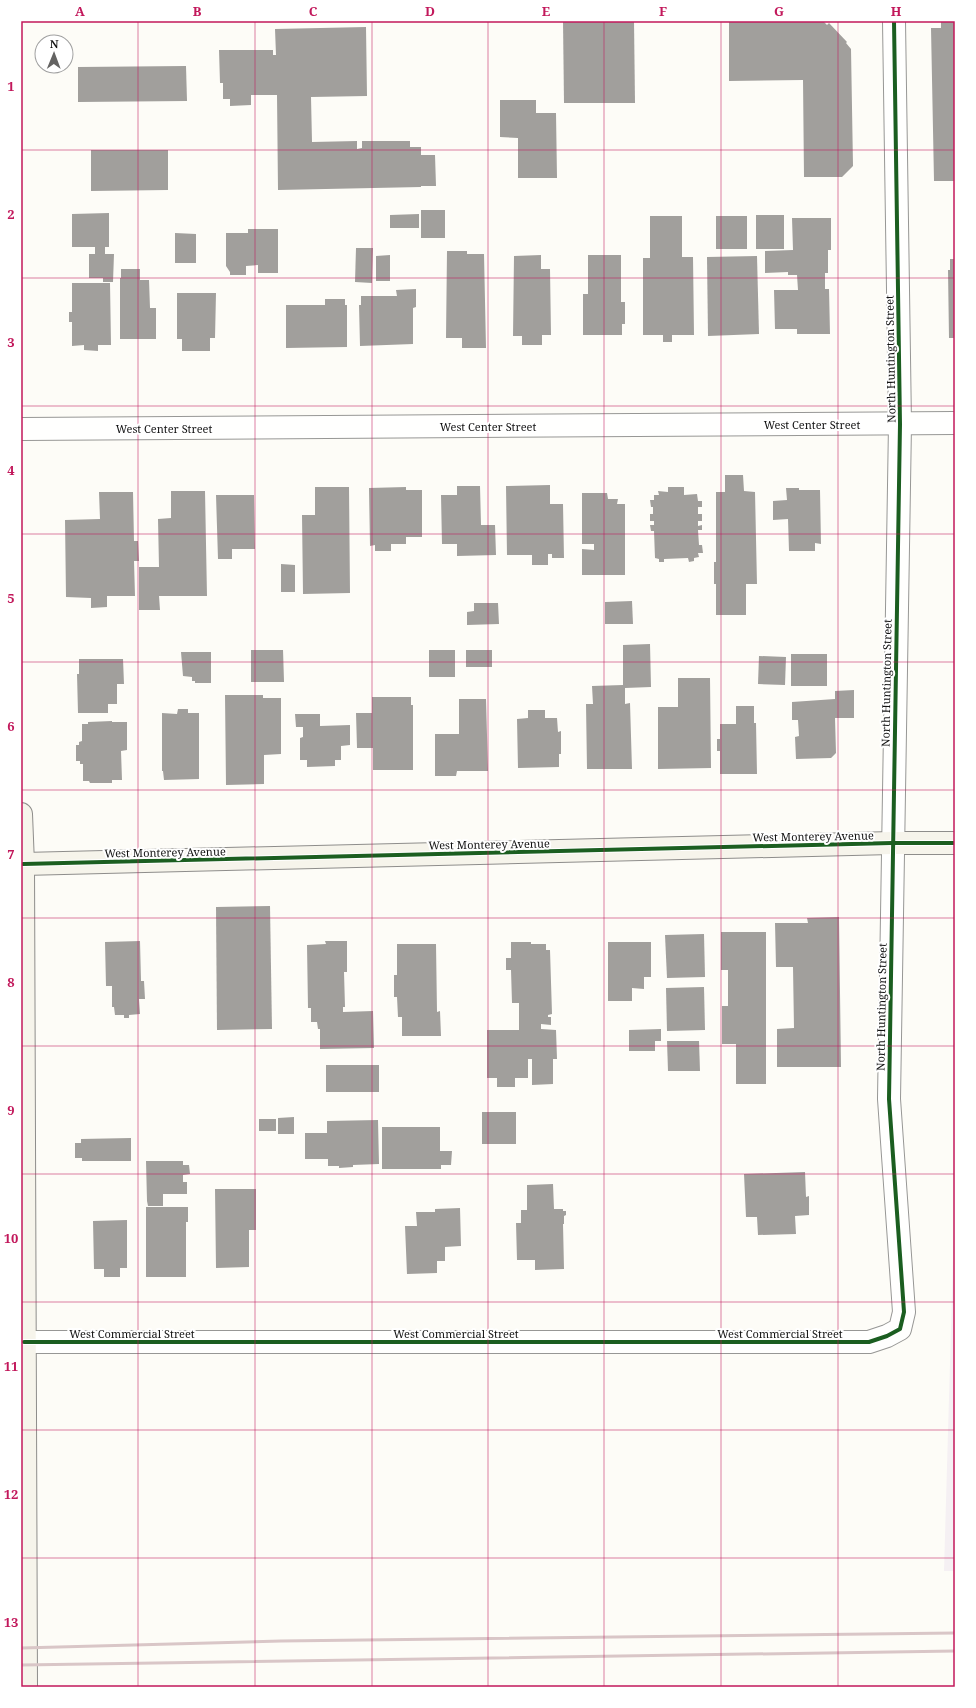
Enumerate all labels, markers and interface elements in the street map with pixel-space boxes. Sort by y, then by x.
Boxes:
text: A [75,2,85,20]
text: B [193,2,202,20]
text: C [309,2,318,20]
text: D [425,2,435,20]
text: E [542,2,551,20]
text: F [659,2,667,20]
text: G [774,2,784,20]
text: H [891,2,902,20]
north arrow [34,34,74,74]
text: N [50,36,59,51]
text: 1 [7,77,15,95]
text: 2 [7,205,15,223]
street label: North Huntington Street [881,295,899,423]
text: 3 [7,333,15,351]
street label: West Center Street [764,417,860,432]
street label: West Center Street [440,419,536,434]
street label: West Center Street [116,421,212,436]
text: 4 [7,461,15,479]
text: 5 [7,589,15,607]
street label: North Huntington Street [877,619,895,747]
text: 6 [7,717,15,735]
street label: West Monterey Avenue [752,827,874,845]
street label: West Monterey Avenue [428,835,550,853]
street label: West Monterey Avenue [104,843,226,861]
text: 7 [7,845,15,863]
street label: North Huntington Street [872,943,890,1071]
text: 8 [7,973,15,991]
text: 9 [7,1101,15,1119]
text: 10 [4,1229,18,1247]
street label: West Commercial Street [69,1326,195,1341]
street label: West Commercial Street [393,1326,519,1341]
street label: West Commercial Street [717,1326,843,1341]
text: 11 [4,1357,18,1375]
text: 12 [4,1485,18,1503]
text: 13 [4,1613,18,1631]

